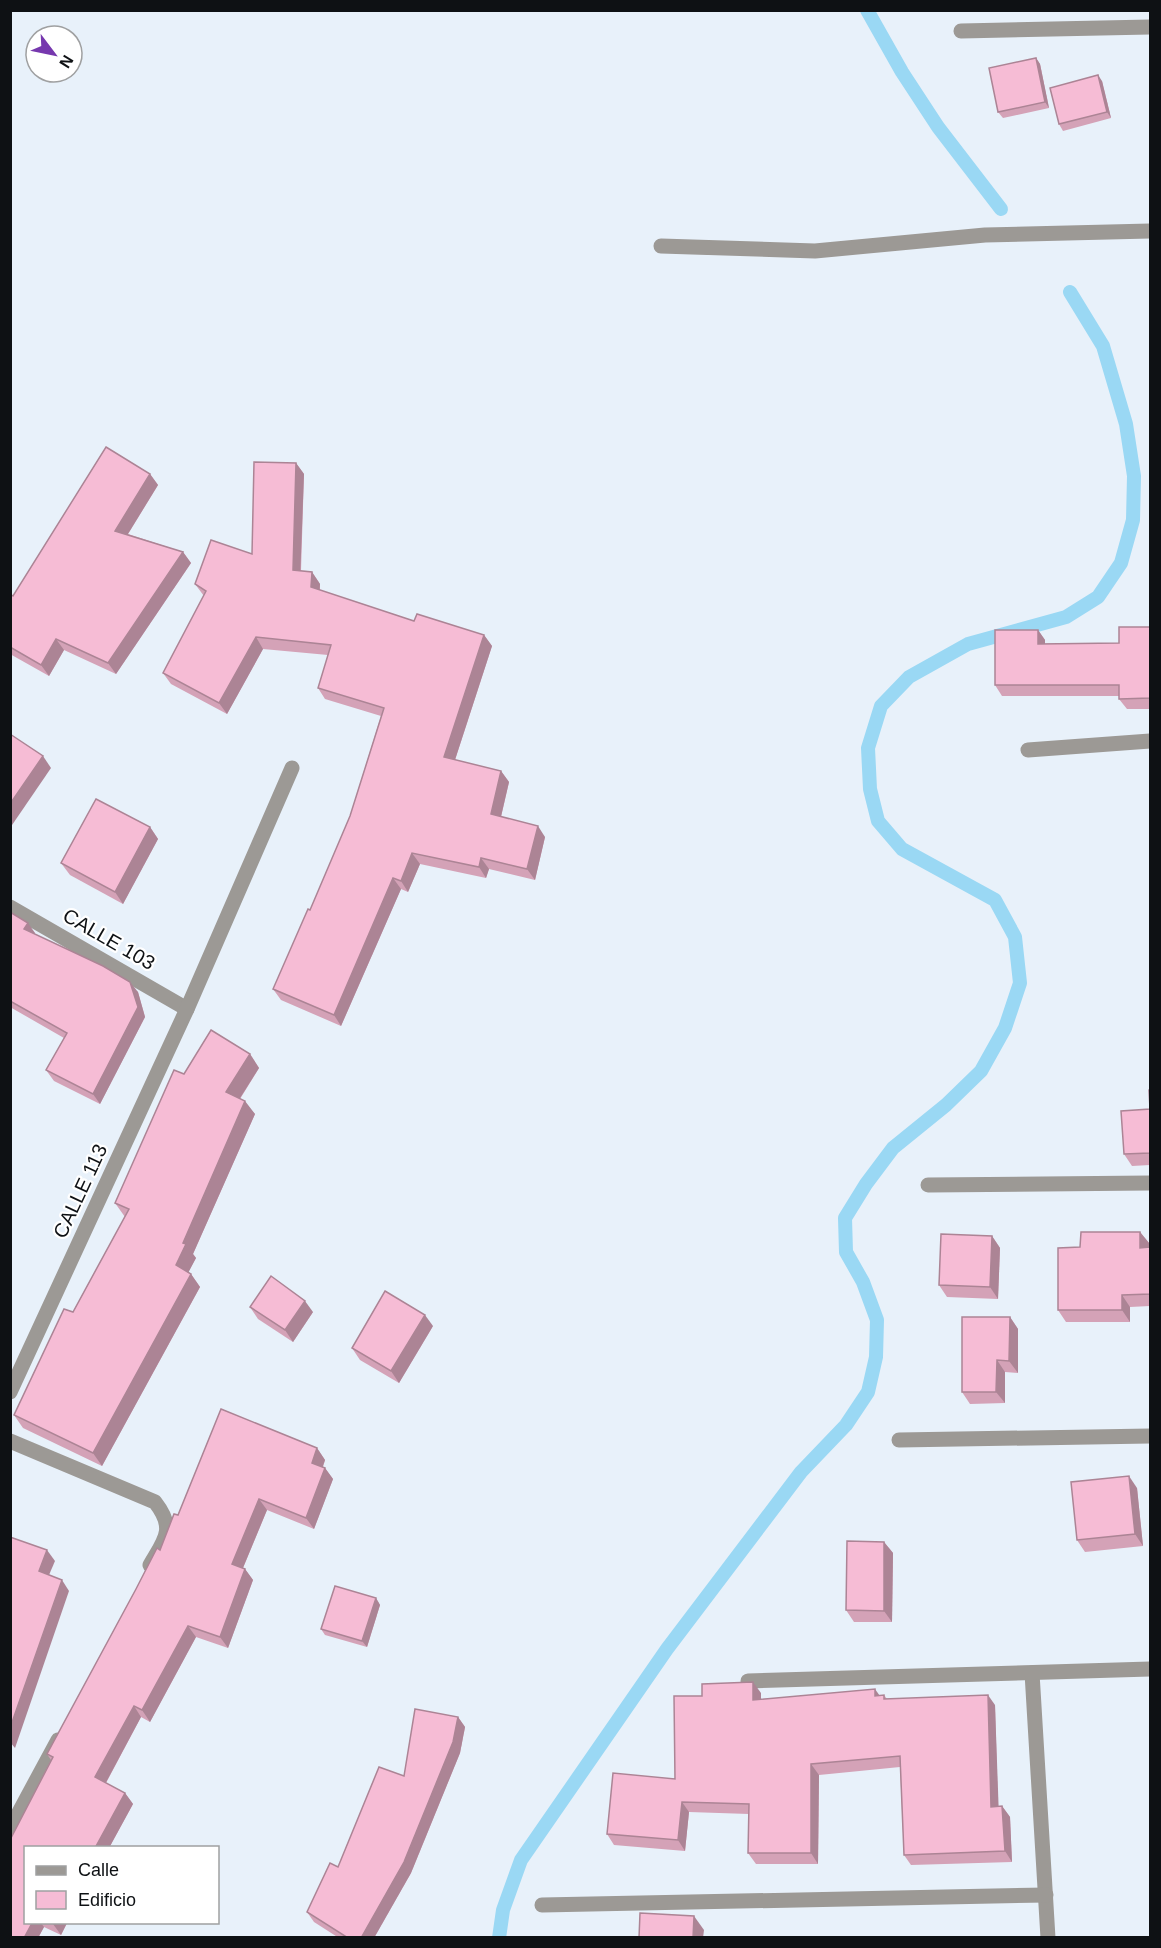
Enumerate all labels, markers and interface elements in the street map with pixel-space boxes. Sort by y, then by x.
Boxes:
north arrow [24,24,84,84]
text: N [56,52,77,71]
street label: CALLE 103 [59,904,159,974]
street label: CALLE 113 [49,1141,111,1241]
legend [24,1846,219,1924]
text: Calle [78,1860,119,1880]
text: Edificio [78,1890,136,1910]

